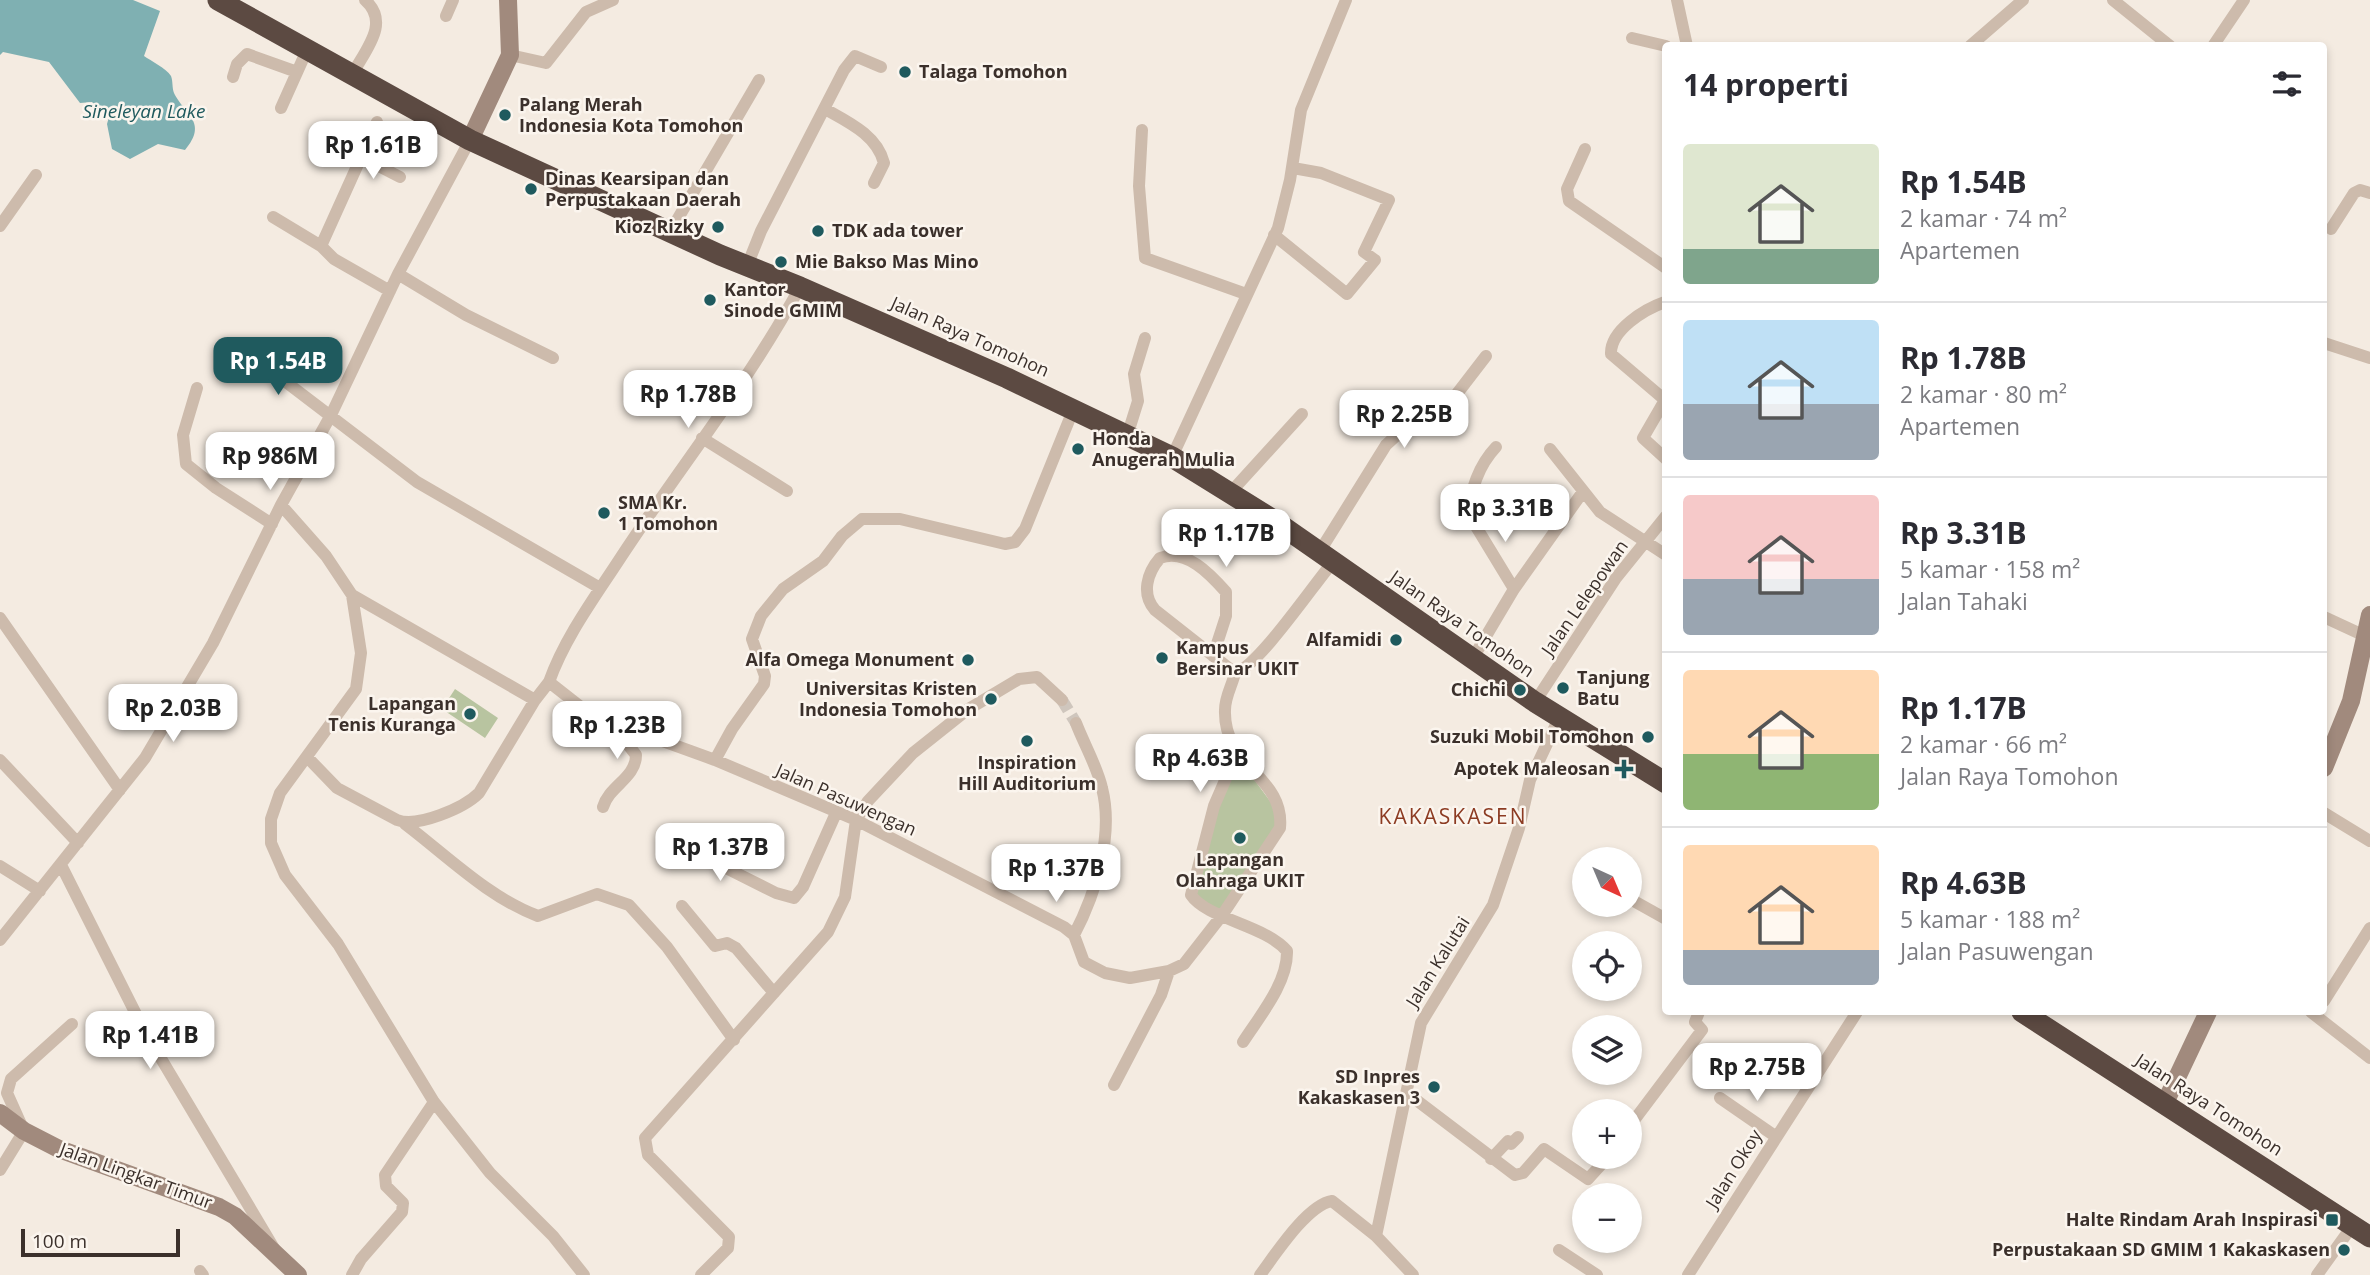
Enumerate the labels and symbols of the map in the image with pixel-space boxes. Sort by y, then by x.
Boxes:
place label: Talaga Tomohon [919,59,1068,83]
marker: Talaga Tomohon [897,64,913,80]
place label: Palang Merah Indonesia Kota Tomohon [519,92,743,137]
water label: Sineleyan Lake [82,98,206,124]
marker: Palang Merah Indonesia Kota Tomohon [497,107,513,123]
pin: Rp 1.61B [301,122,445,181]
place label: Dinas Kearsipan dan Perpustakaan Daerah [545,166,741,211]
marker: Dinas Kearsipan dan Perpustakaan Daerah [523,181,539,197]
place label: Kioz Rizky [614,214,705,238]
place label: TDK ada tower [832,218,963,242]
marker: Kioz Rizky [710,219,726,235]
marker: TDK ada tower [810,223,826,239]
place label: Mie Bakso Mas Mino [795,249,979,273]
marker: Mie Bakso Mas Mino [773,254,789,270]
place label: Kantor Sinode GMIM [724,277,842,322]
street label: Jalan Raya Tomohon [886,290,1053,382]
marker: Kantor Sinode GMIM [702,292,718,308]
pin: Rp 1.54B [206,338,350,397]
pin: Rp 1.78B [616,370,760,430]
pin: Rp 2.25B [1332,391,1476,450]
place label: Honda Anugerah Mulia [1092,426,1235,471]
pin: Rp 986M [205,433,335,492]
marker: Honda Anugerah Mulia [1070,441,1086,457]
pin: Rp 3.31B [1433,484,1577,544]
place label: SMA Kr. 1 Tomohon [618,490,718,535]
marker: SMA Kr. 1 Tomohon [596,505,612,521]
pin: Rp 1.17B [1154,510,1298,569]
street label: Jalan Lelepowan [1534,535,1633,662]
street label: Jalan Raya Tomohon [1384,563,1540,682]
place label: Alfamidi [1306,627,1382,651]
marker: Alfamidi [1388,632,1404,648]
place label: Kampus Bersinar UKIT [1176,635,1299,680]
place label: Alfa Omega Monument [745,647,954,671]
marker: Kampus Bersinar UKIT [1154,650,1170,666]
marker: Alfa Omega Monument [960,652,976,668]
place label: Tanjung Batu [1577,665,1649,710]
place label: Universitas Kristen Indonesia Tomohon [799,676,977,721]
place label: Chichi [1451,677,1506,701]
marker: Tanjung Batu [1555,680,1571,696]
marker: Chichi [1512,682,1528,698]
pin: Rp 2.03B [101,684,245,744]
place label: Lapangan Tenis Kuranga [328,691,456,736]
marker: Universitas Kristen Indonesia Tomohon [983,691,999,707]
pin: Rp 1.23B [545,702,689,761]
marker: Lapangan Tenis Kuranga [462,706,478,722]
place label: Suzuki Mobil Tomohon [1430,724,1634,748]
marker: Suzuki Mobil Tomohon [1640,729,1656,745]
marker: Inspiration Hill Auditorium [1019,733,1035,749]
pin: Rp 4.63B [1128,734,1272,794]
place label: Inspiration Hill Auditorium [958,750,1096,795]
place label: Apotek Maleosan [1454,756,1610,780]
street label: Jalan Pasuwengan [771,757,920,841]
marker: Apotek Maleosan [1616,761,1632,777]
district label: KAKASKASEN [1379,802,1527,830]
pin: Rp 1.37B [648,824,792,883]
marker: Lapangan Olahraga UKIT [1232,830,1248,846]
pin: Rp 1.37B [984,844,1128,904]
place label: Lapangan Olahraga UKIT [1175,847,1305,892]
north arrow [1572,847,1642,917]
street label: Jalan Kalutai [1399,912,1475,1013]
pin: Rp 1.41B [78,1012,222,1071]
pin: Rp 2.75B [1685,1044,1829,1103]
street label: Jalan Raya Tomohon [2130,1046,2288,1161]
place label: SD Inpres Kakaskasen 3 [1298,1064,1420,1109]
marker: SD Inpres Kakaskasen 3 [1426,1079,1442,1095]
street label: Jalan Okoy [1698,1124,1767,1214]
street label: Jalan Lingkar Timur [55,1136,217,1214]
place label: Halte Rindam Arah Inspirasi [2066,1207,2318,1231]
marker: Halte Rindam Arah Inspirasi [2324,1212,2340,1228]
scale bar [21,1226,180,1258]
place label: Perpustakaan SD GMIM 1 Kakaskasen [1992,1237,2330,1261]
marker: Perpustakaan SD GMIM 1 Kakaskasen [2336,1242,2352,1258]

